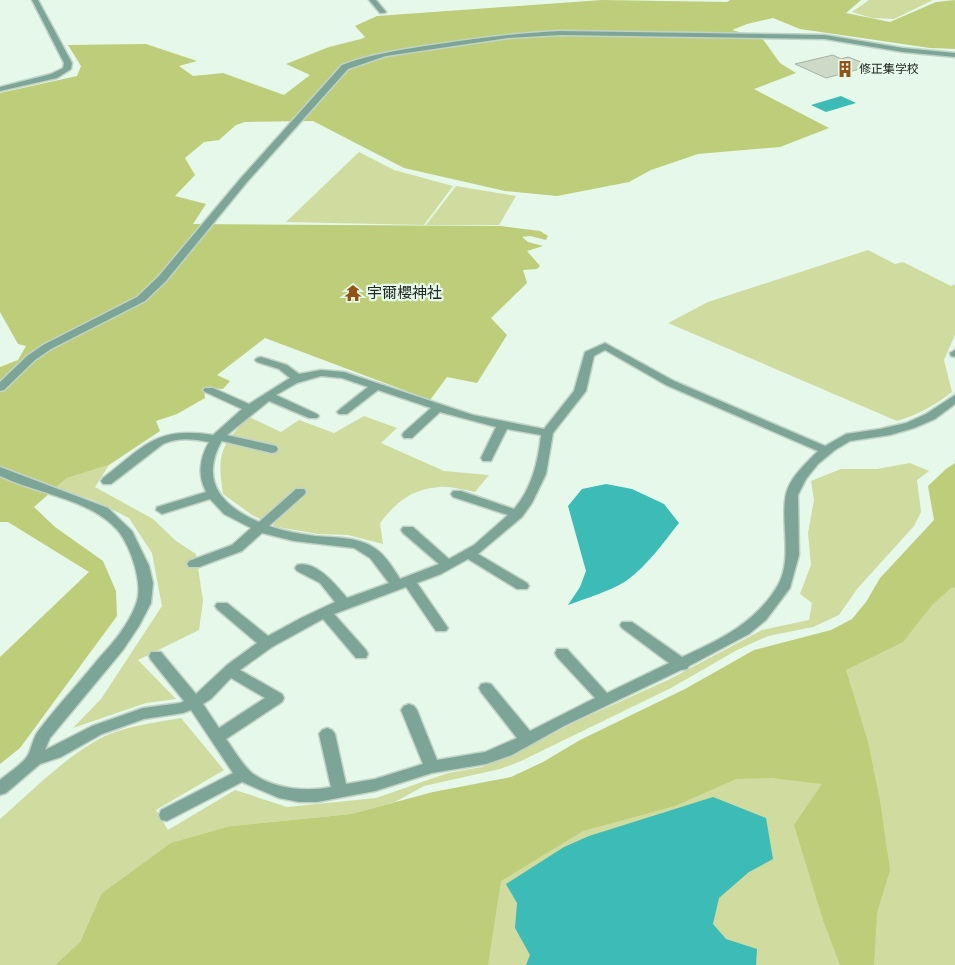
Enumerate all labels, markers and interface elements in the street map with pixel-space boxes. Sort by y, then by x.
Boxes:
building icon: 修正集学校 [835,59,855,79]
place label: 修正集学校 [859,62,919,76]
temple icon: 宇爾櫻神社 [343,283,363,303]
place label: 宇爾櫻神社 [367,284,442,302]

